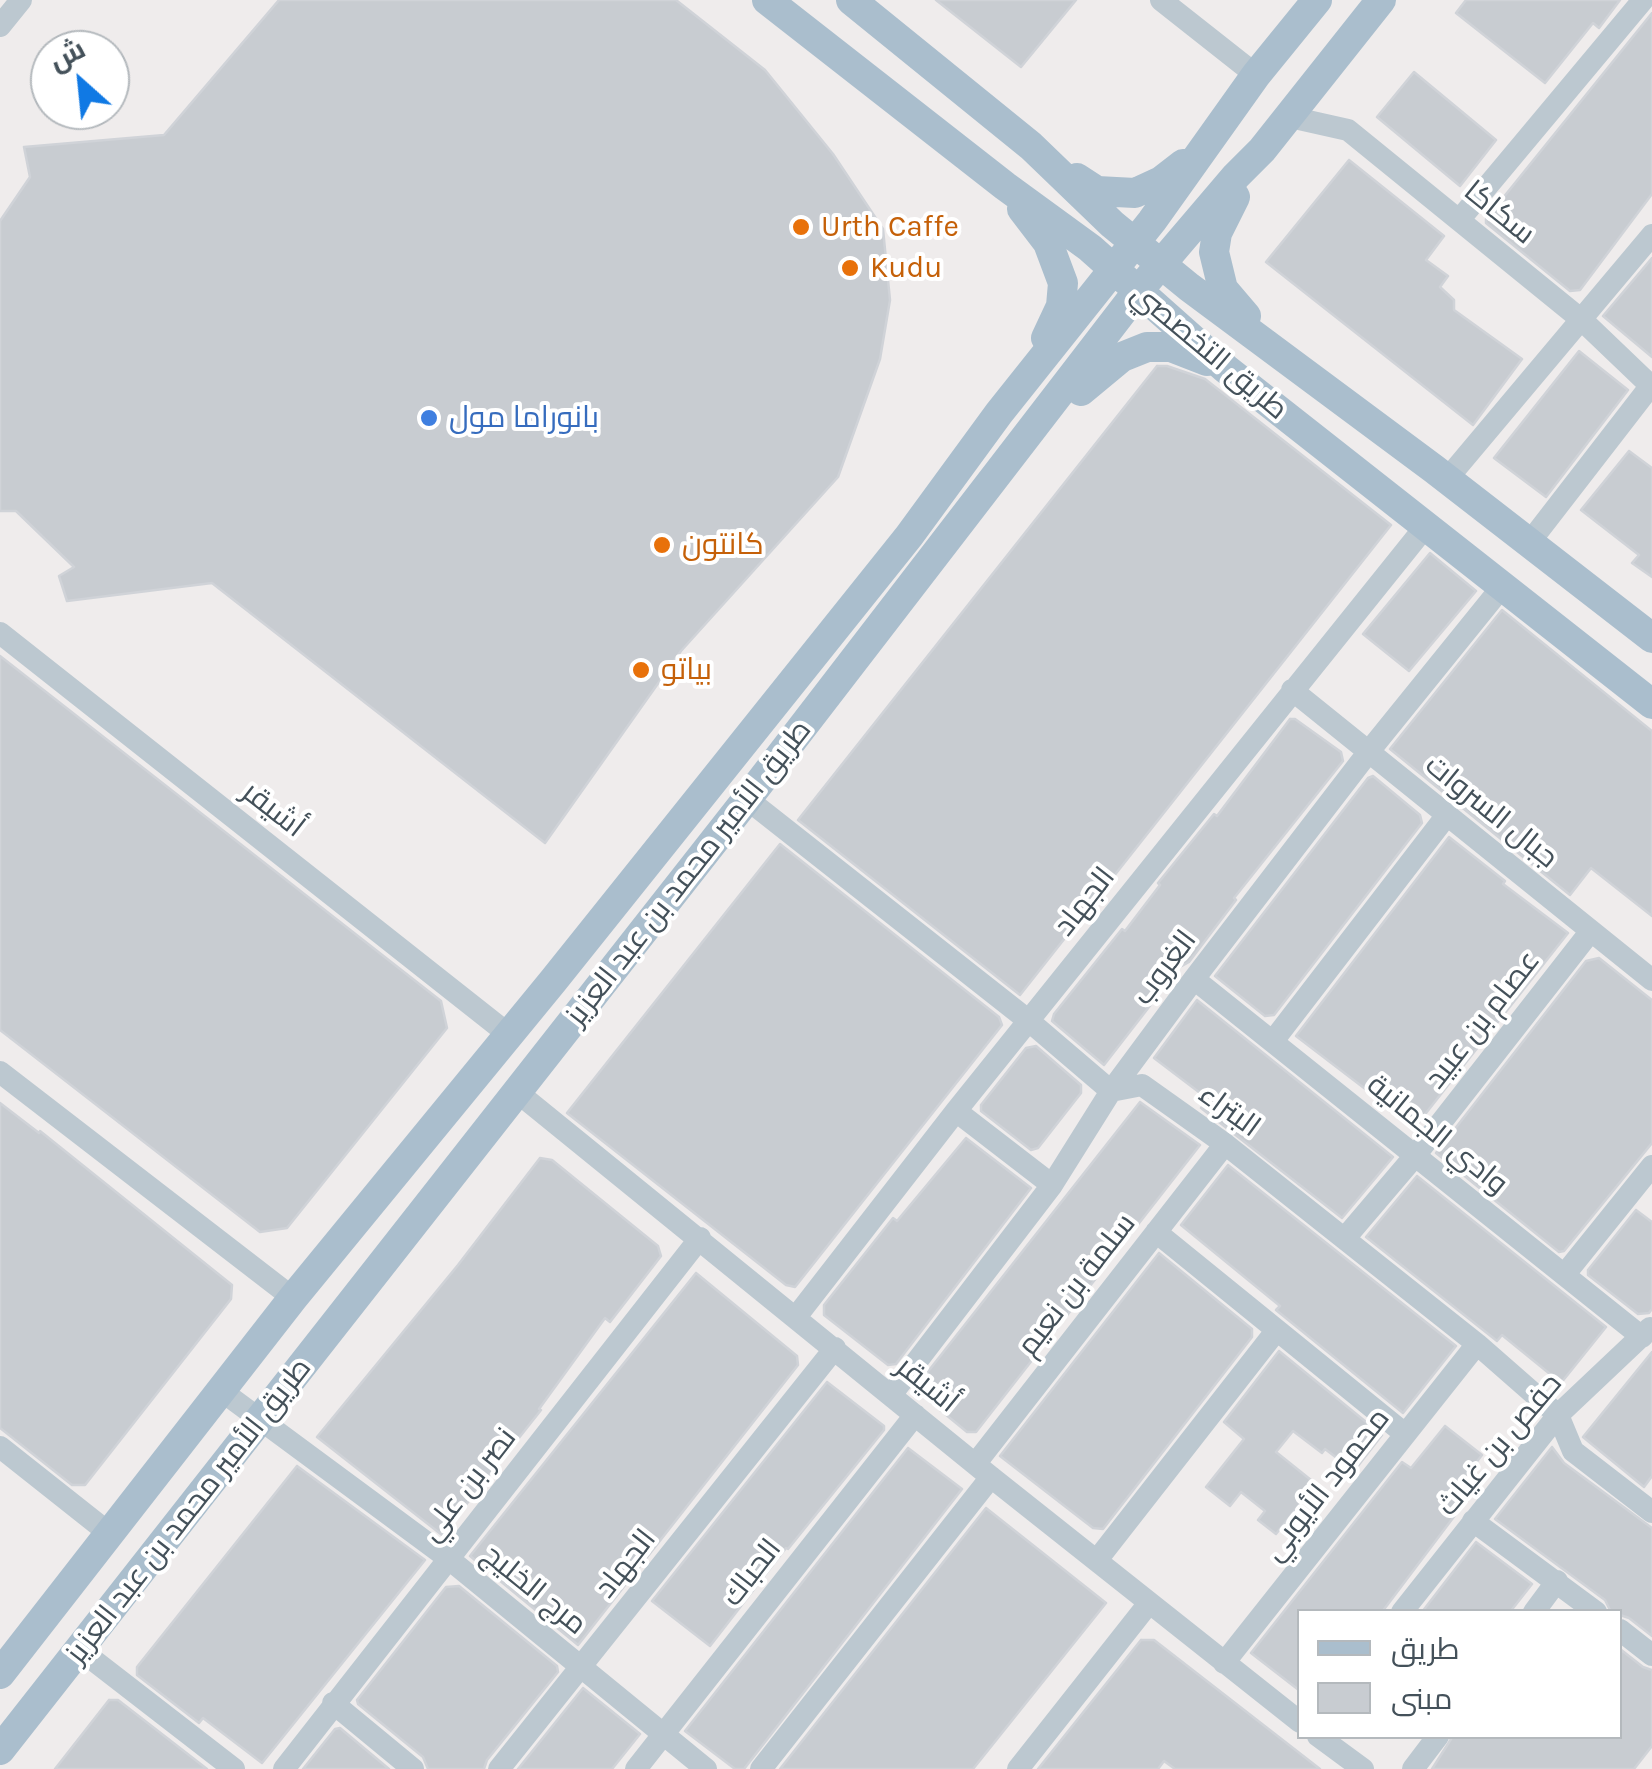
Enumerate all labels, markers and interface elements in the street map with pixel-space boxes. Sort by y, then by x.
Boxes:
north arrow [30,30,130,130]
text: ش [44,32,91,77]
street label: سكاكا [1456,174,1542,252]
place label: Urth Caffe [821,209,959,245]
marker: Urth Caffe [790,216,812,238]
place label: Kudu [870,250,942,286]
marker: Kudu [839,257,861,279]
street label: طريق التخصصي [1123,276,1295,428]
place label: بانوراما مول [449,400,599,436]
marker: بانوراما مول [418,407,440,429]
place label: كانتون [682,527,764,563]
marker: كانتون [651,534,673,556]
place label: بياتو [661,652,712,688]
marker: بياتو [630,659,652,681]
street label: طريق الأمير محمد بن عبد العزيز [559,713,819,1033]
street label: جبال السروات [1417,748,1565,876]
street label: أشيقر [234,774,312,846]
street label: الجهاد [1047,860,1123,944]
street label: الغروب [1125,923,1205,1013]
street label: عصام بن عبيد [1418,944,1548,1096]
street label: وادي الجمانية [1359,1067,1515,1203]
street label: البتراء [1191,1077,1267,1145]
street label: سلمة بن نعيم [1010,1207,1144,1363]
street label: أشيقر [889,1349,965,1421]
street label: طريق الأمير محمد بن عبد العزيز [59,1351,319,1671]
street label: حفص بن غياث [1430,1366,1570,1524]
street label: محمود الأيوبي [1256,1401,1398,1569]
street label: نصر بن علي [414,1421,524,1549]
street label: الجهاد [588,1522,664,1606]
street label: الحباك [715,1532,789,1614]
street label: مرج الخليج [474,1537,594,1643]
legend [1297,1609,1622,1739]
text: طريق [1391,1631,1460,1667]
text: مبنى [1391,1681,1452,1717]

